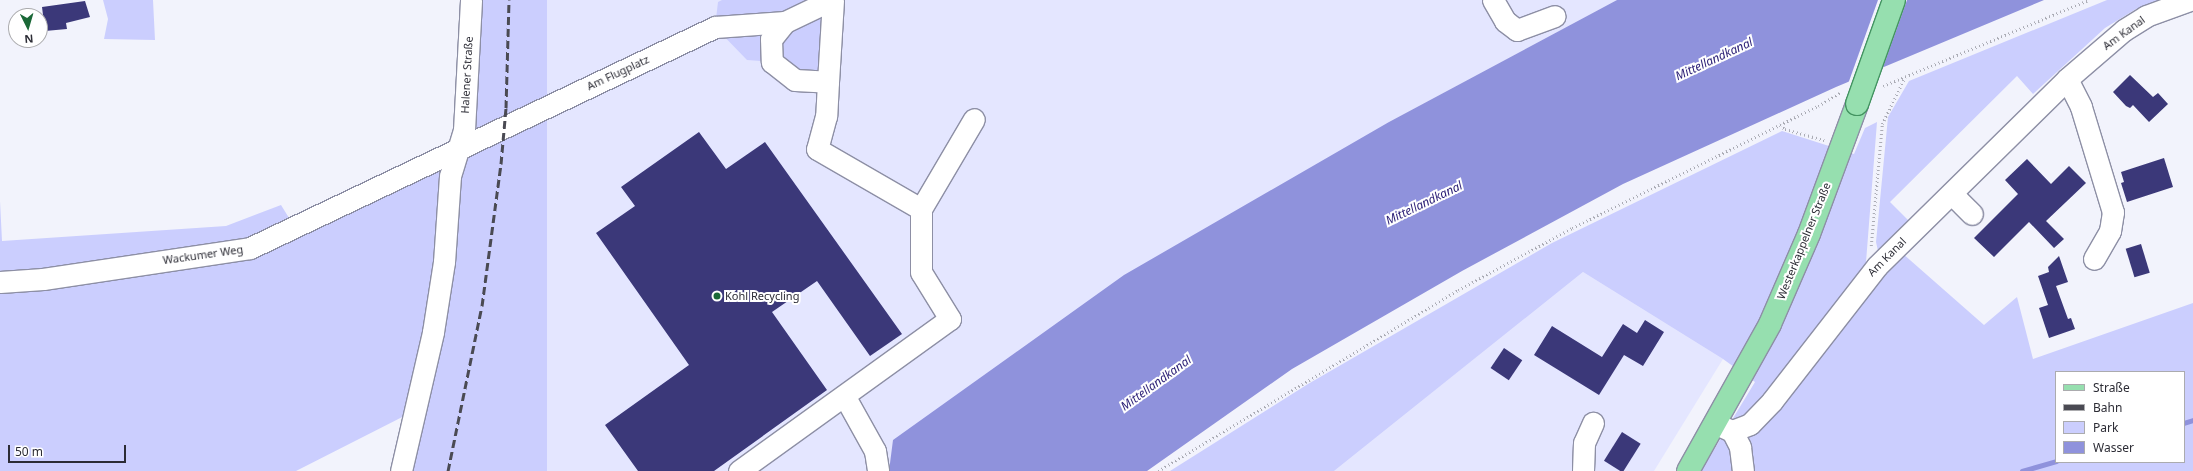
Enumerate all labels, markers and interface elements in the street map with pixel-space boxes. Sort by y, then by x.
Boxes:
north arrow [8,8,48,48]
street label: Am Kanal [2100,13,2148,53]
text: N [24,32,34,47]
water label: Mittellandkanal [1673,35,1755,83]
street label: Halener Straße [458,36,476,114]
street label: Am Flugplatz [585,53,651,93]
water label: Mittellandkanal [1383,178,1465,228]
street label: Westerkappelner Straße [1774,181,1834,301]
street label: Am Kanal [1865,235,1909,279]
street label: Wackumer Weg [162,243,244,267]
place label: Kohl Recycling [725,289,799,303]
marker: Kohl Recycling [712,291,722,301]
water label: Mittellandkanal [1118,353,1194,413]
legend [2055,371,2185,463]
text: Straße [2093,379,2130,396]
text: Bahn [2093,399,2122,416]
text: Park [2093,419,2118,436]
scale bar [10,437,128,463]
text: Wasser [2093,439,2134,456]
text: 50 m [15,443,43,460]

